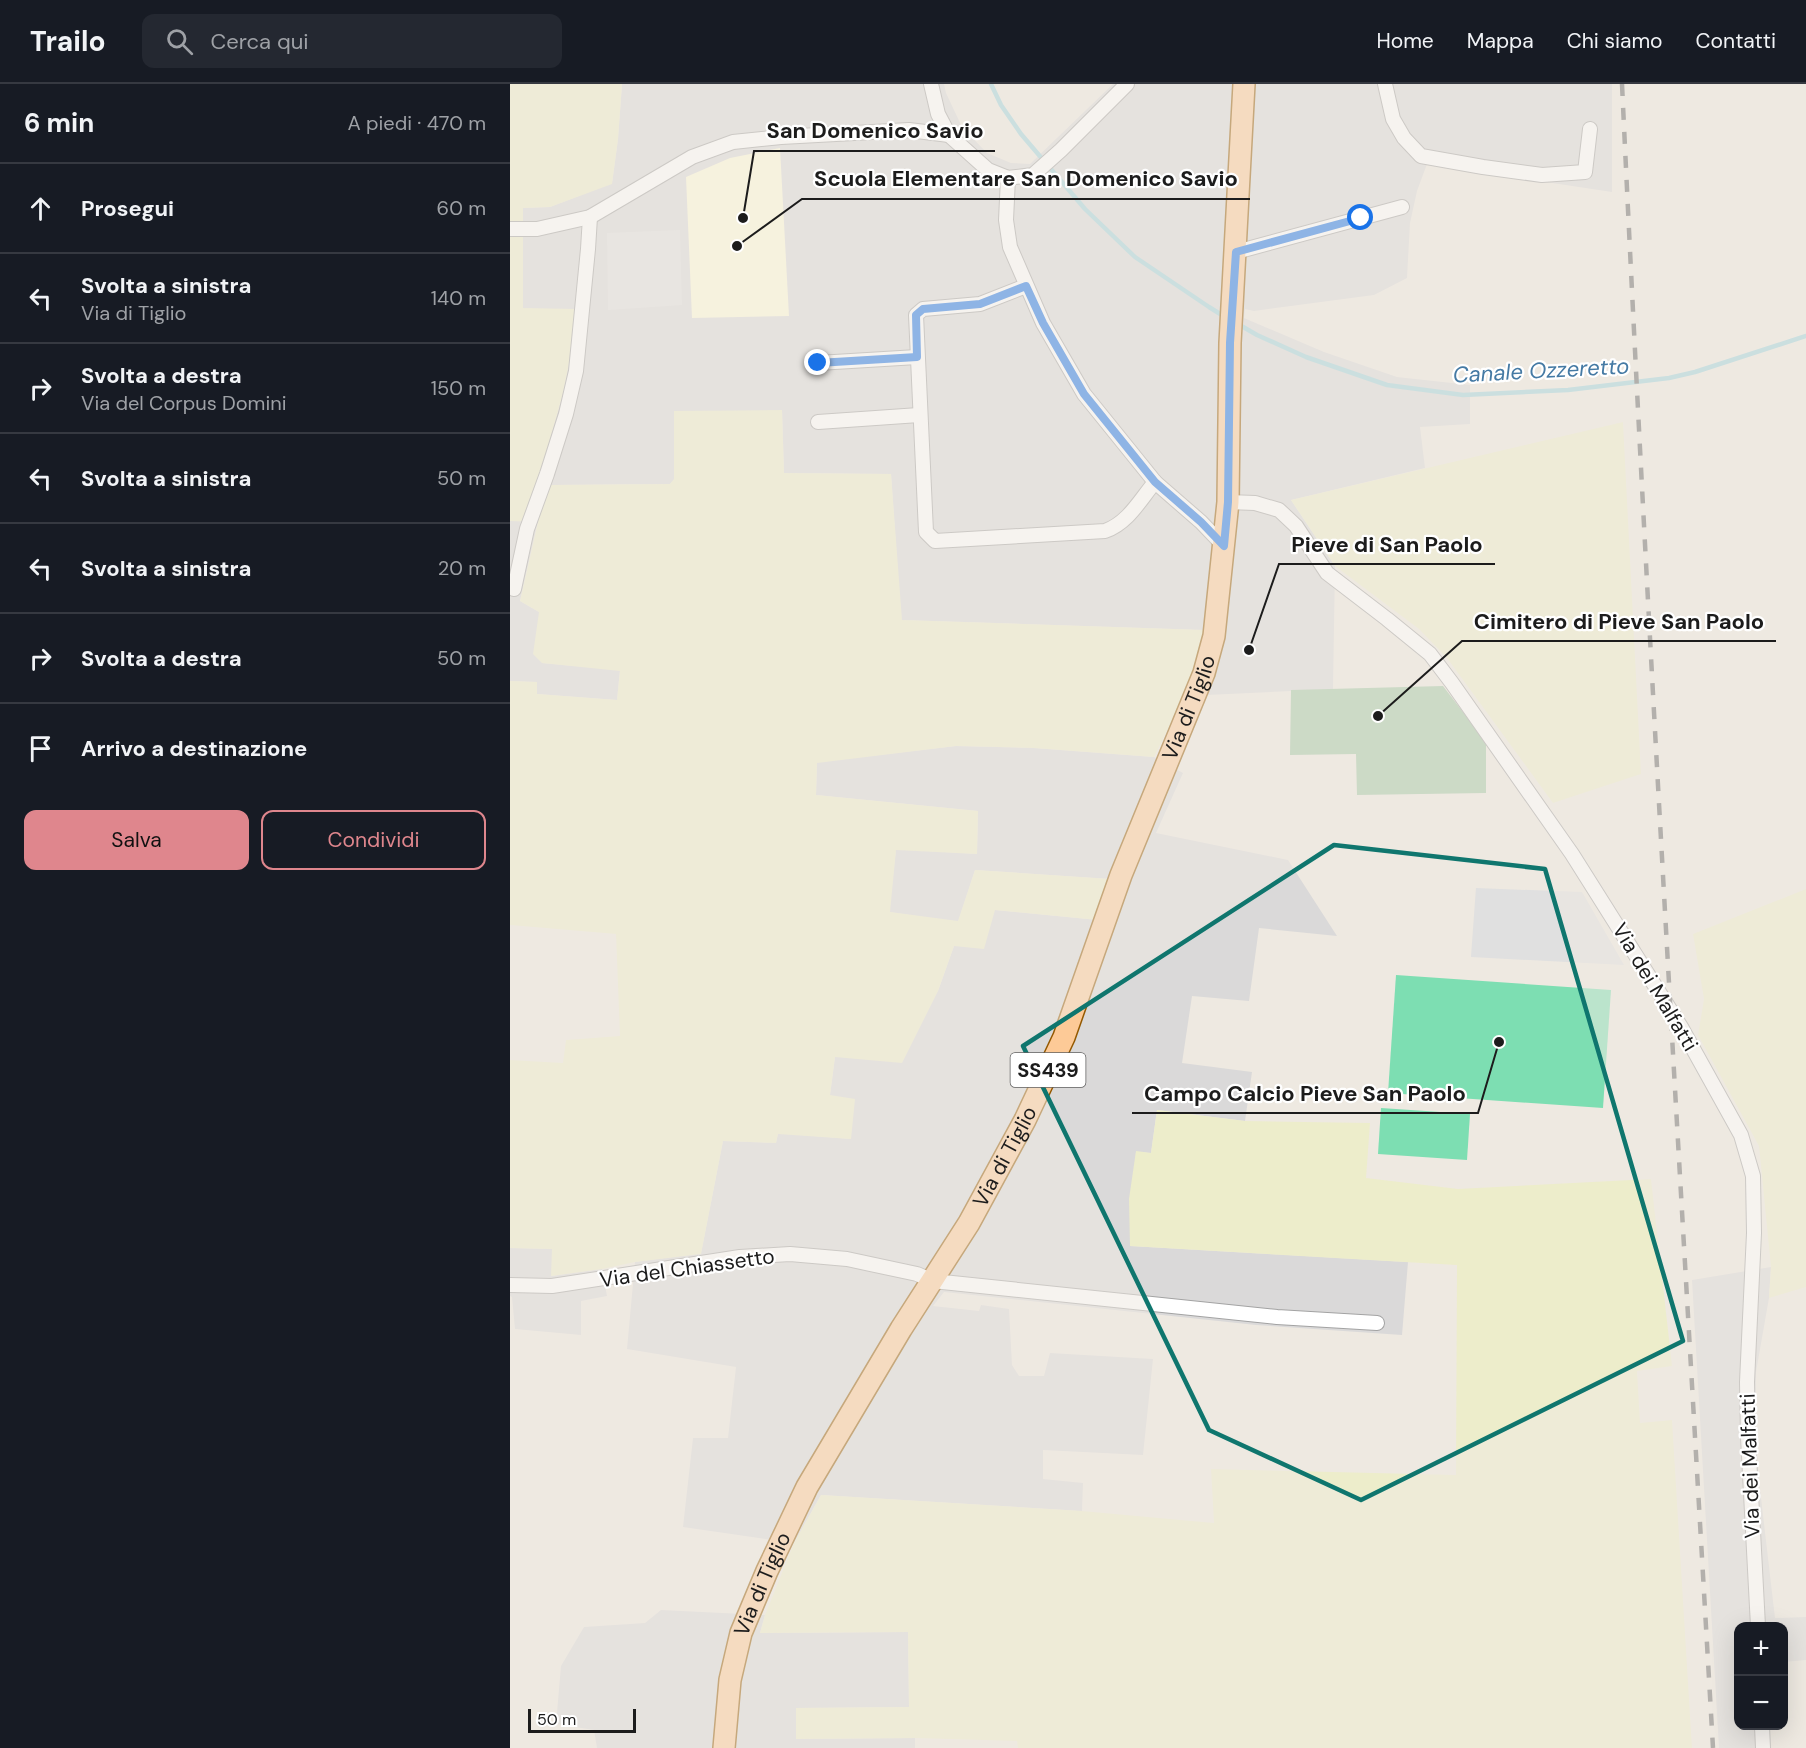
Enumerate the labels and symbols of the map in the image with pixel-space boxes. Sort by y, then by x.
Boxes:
callout: San Domenico Savio [754,111,995,151]
text: San Domenico Savio [766,116,984,145]
callout: Scuola Elementare San Domenico Savio [802,159,1250,199]
text: Scuola Elementare San Domenico Savio [814,164,1238,193]
route start [1347,204,1373,230]
route end [804,349,830,375]
water label: Canale Ozzeretto [1452,351,1630,390]
callout: Pieve di San Paolo [1279,524,1495,564]
text: Pieve di San Paolo [1291,530,1483,559]
callout: Cimitero di Pieve San Paolo [1462,601,1776,641]
text: Cimitero di Pieve San Paolo [1474,607,1764,636]
street label: Via di Tiglio [1156,652,1222,764]
street label: Via dei Malfatti [1606,918,1704,1056]
road number: SS439 [1010,1053,1086,1087]
callout: Campo Calcio Pieve San Paolo [1132,1073,1478,1113]
text: Campo Calcio Pieve San Paolo [1144,1079,1466,1108]
street label: Via di Tiglio [966,1102,1043,1212]
street label: Via del Chiassetto [598,1242,776,1294]
street label: Via dei Malfatti [1733,1393,1767,1539]
street label: Via di Tiglio [727,1527,798,1640]
scale bar [528,1706,636,1734]

